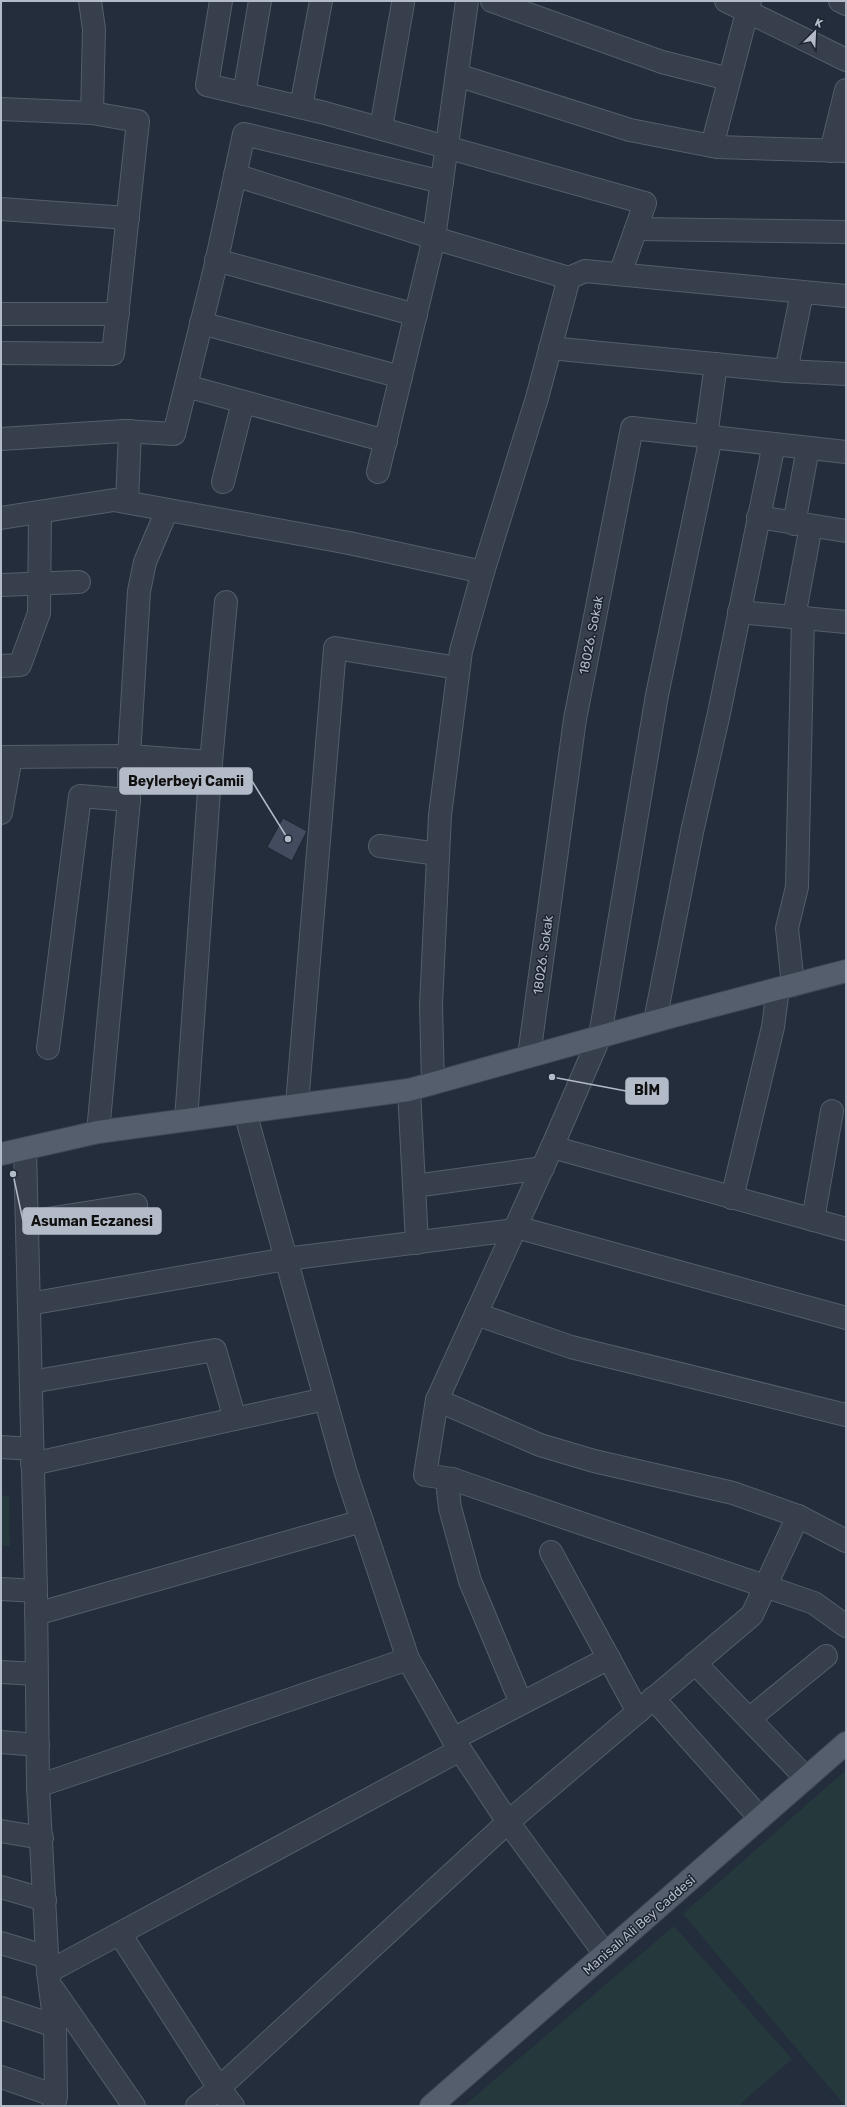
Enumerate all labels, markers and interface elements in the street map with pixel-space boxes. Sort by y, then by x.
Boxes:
north arrow [795,12,835,52]
text: K [813,16,825,31]
street label: 18026. Sokak [576,594,606,676]
callout: Beylerbeyi Camii [120,768,252,794]
text: Beylerbeyi Camii [128,773,244,790]
street label: 18026. Sokak [530,914,556,996]
callout: BİM [626,1078,668,1104]
text: BİM [634,1081,660,1099]
callout: Asuman Eczanesi [23,1208,161,1234]
text: Asuman Eczanesi [31,1213,153,1230]
street label: Manisalı Ali Bey Caddesi [580,1872,698,1978]

